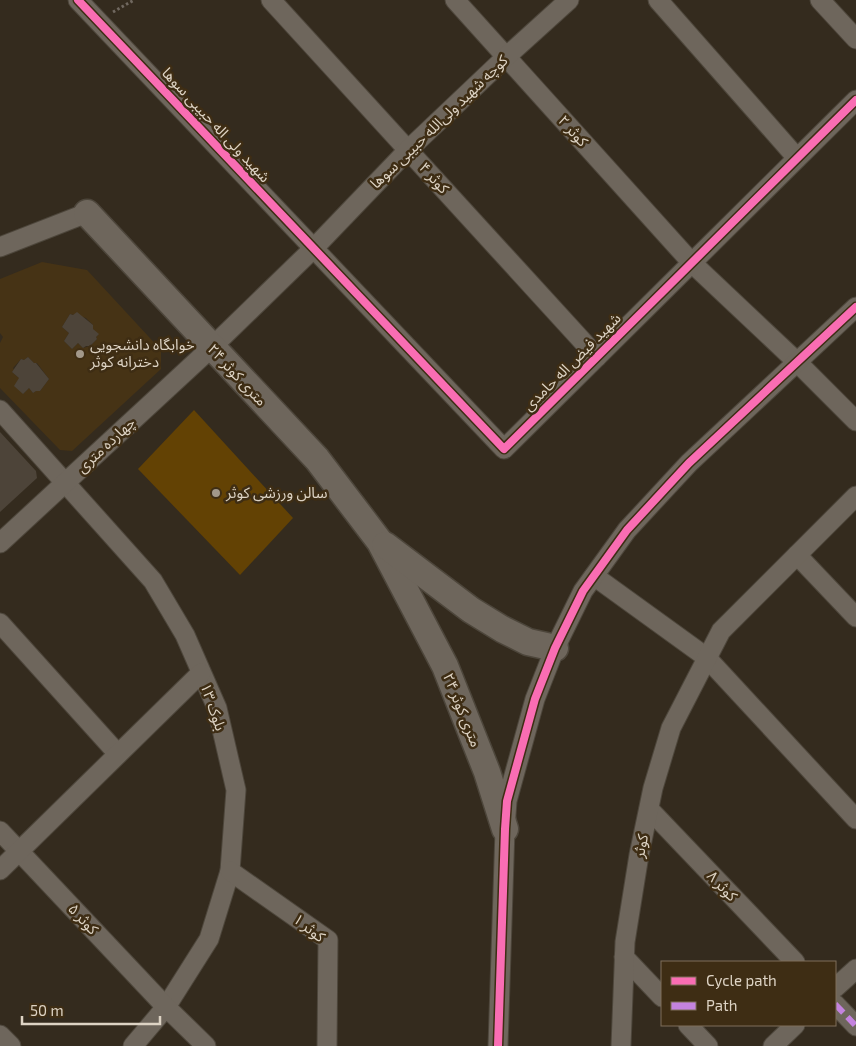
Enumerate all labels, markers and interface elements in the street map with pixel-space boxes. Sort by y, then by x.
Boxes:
street label: کوچه شهید ولی‌الله حبیبی سوها [366,50,513,193]
street label: شهید ولی اله حبیبی سوها [158,63,275,186]
street label: کوثر ۲ [554,111,593,151]
street label: کوثر ۴ [415,158,454,198]
street label: شهید فیض اله حامدی [519,309,625,415]
place label: خوابگاه دانشجویی دخترانه کوثر [89,335,195,371]
street label: ۲۴ متری کوثر [204,340,271,410]
marker: خوابگاه دانشجویی دخترانه کوثر [74,348,86,360]
street label: چهارده متری [72,413,140,477]
place label: سالن ورزشی کوثر [225,483,328,502]
marker: سالن ورزشی کوثر [210,487,222,499]
street label: ۲۴ متری کوثر [439,670,486,750]
street label: بلوک ۱۳ [196,680,230,733]
street label: کوثر [629,832,652,860]
street label: کوثر ۸ [703,866,742,906]
street label: کوثر ۵ [64,899,103,939]
street label: کوثر ۱ [289,909,330,947]
legend [661,961,836,1026]
text: Cycle path [706,971,777,989]
scale bar [22,994,160,1026]
text: Path [706,996,737,1014]
text: 50 m [30,1001,64,1019]

